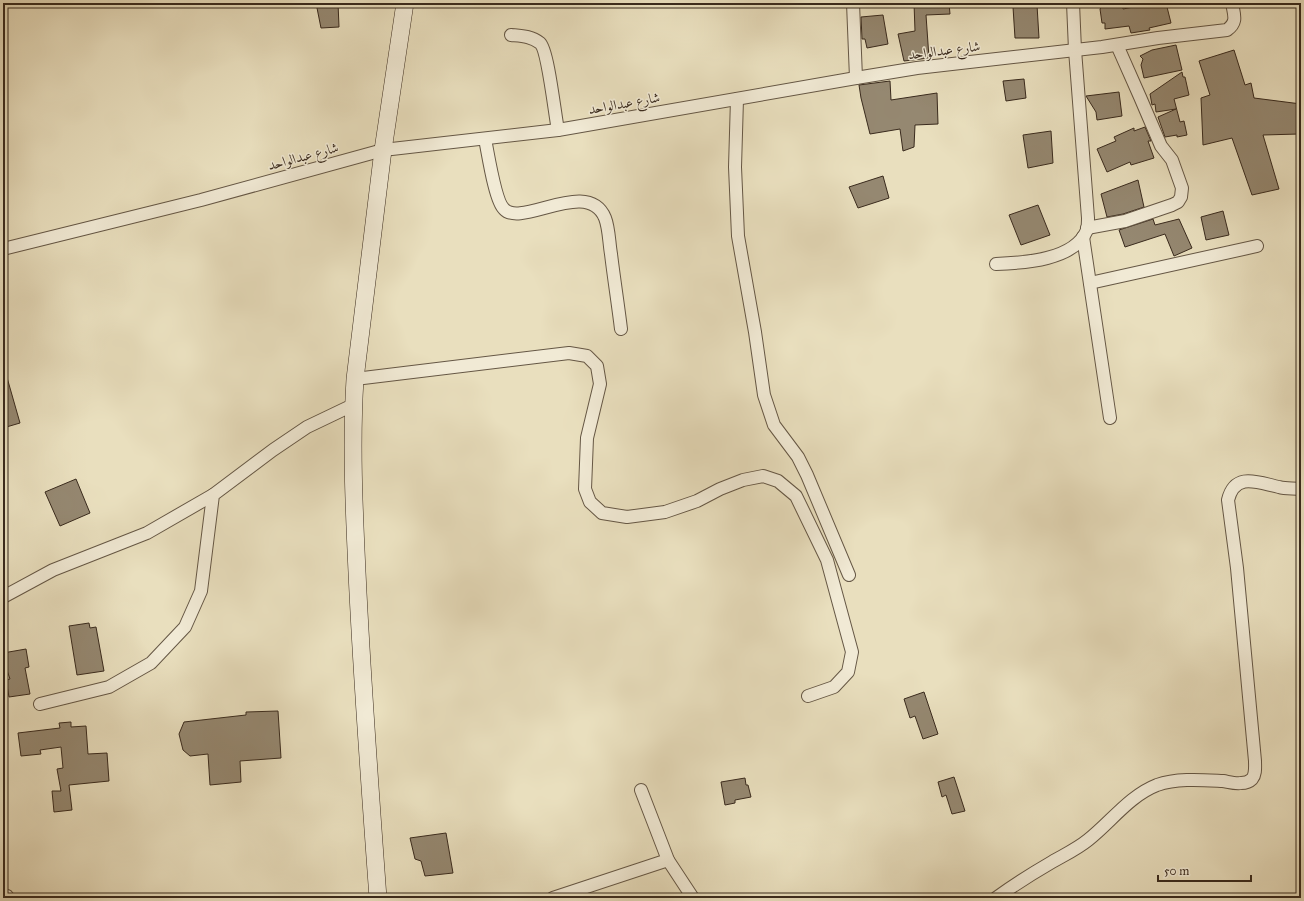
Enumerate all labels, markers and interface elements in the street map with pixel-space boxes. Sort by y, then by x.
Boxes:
street label: شارع عبدالواحد [907,38,981,66]
street label: شارع عبدالواحد [587,89,662,121]
street label: شارع عبدالواحد [266,139,341,177]
scale bar [1158,857,1251,883]
text: 50 m [1164,864,1189,878]

